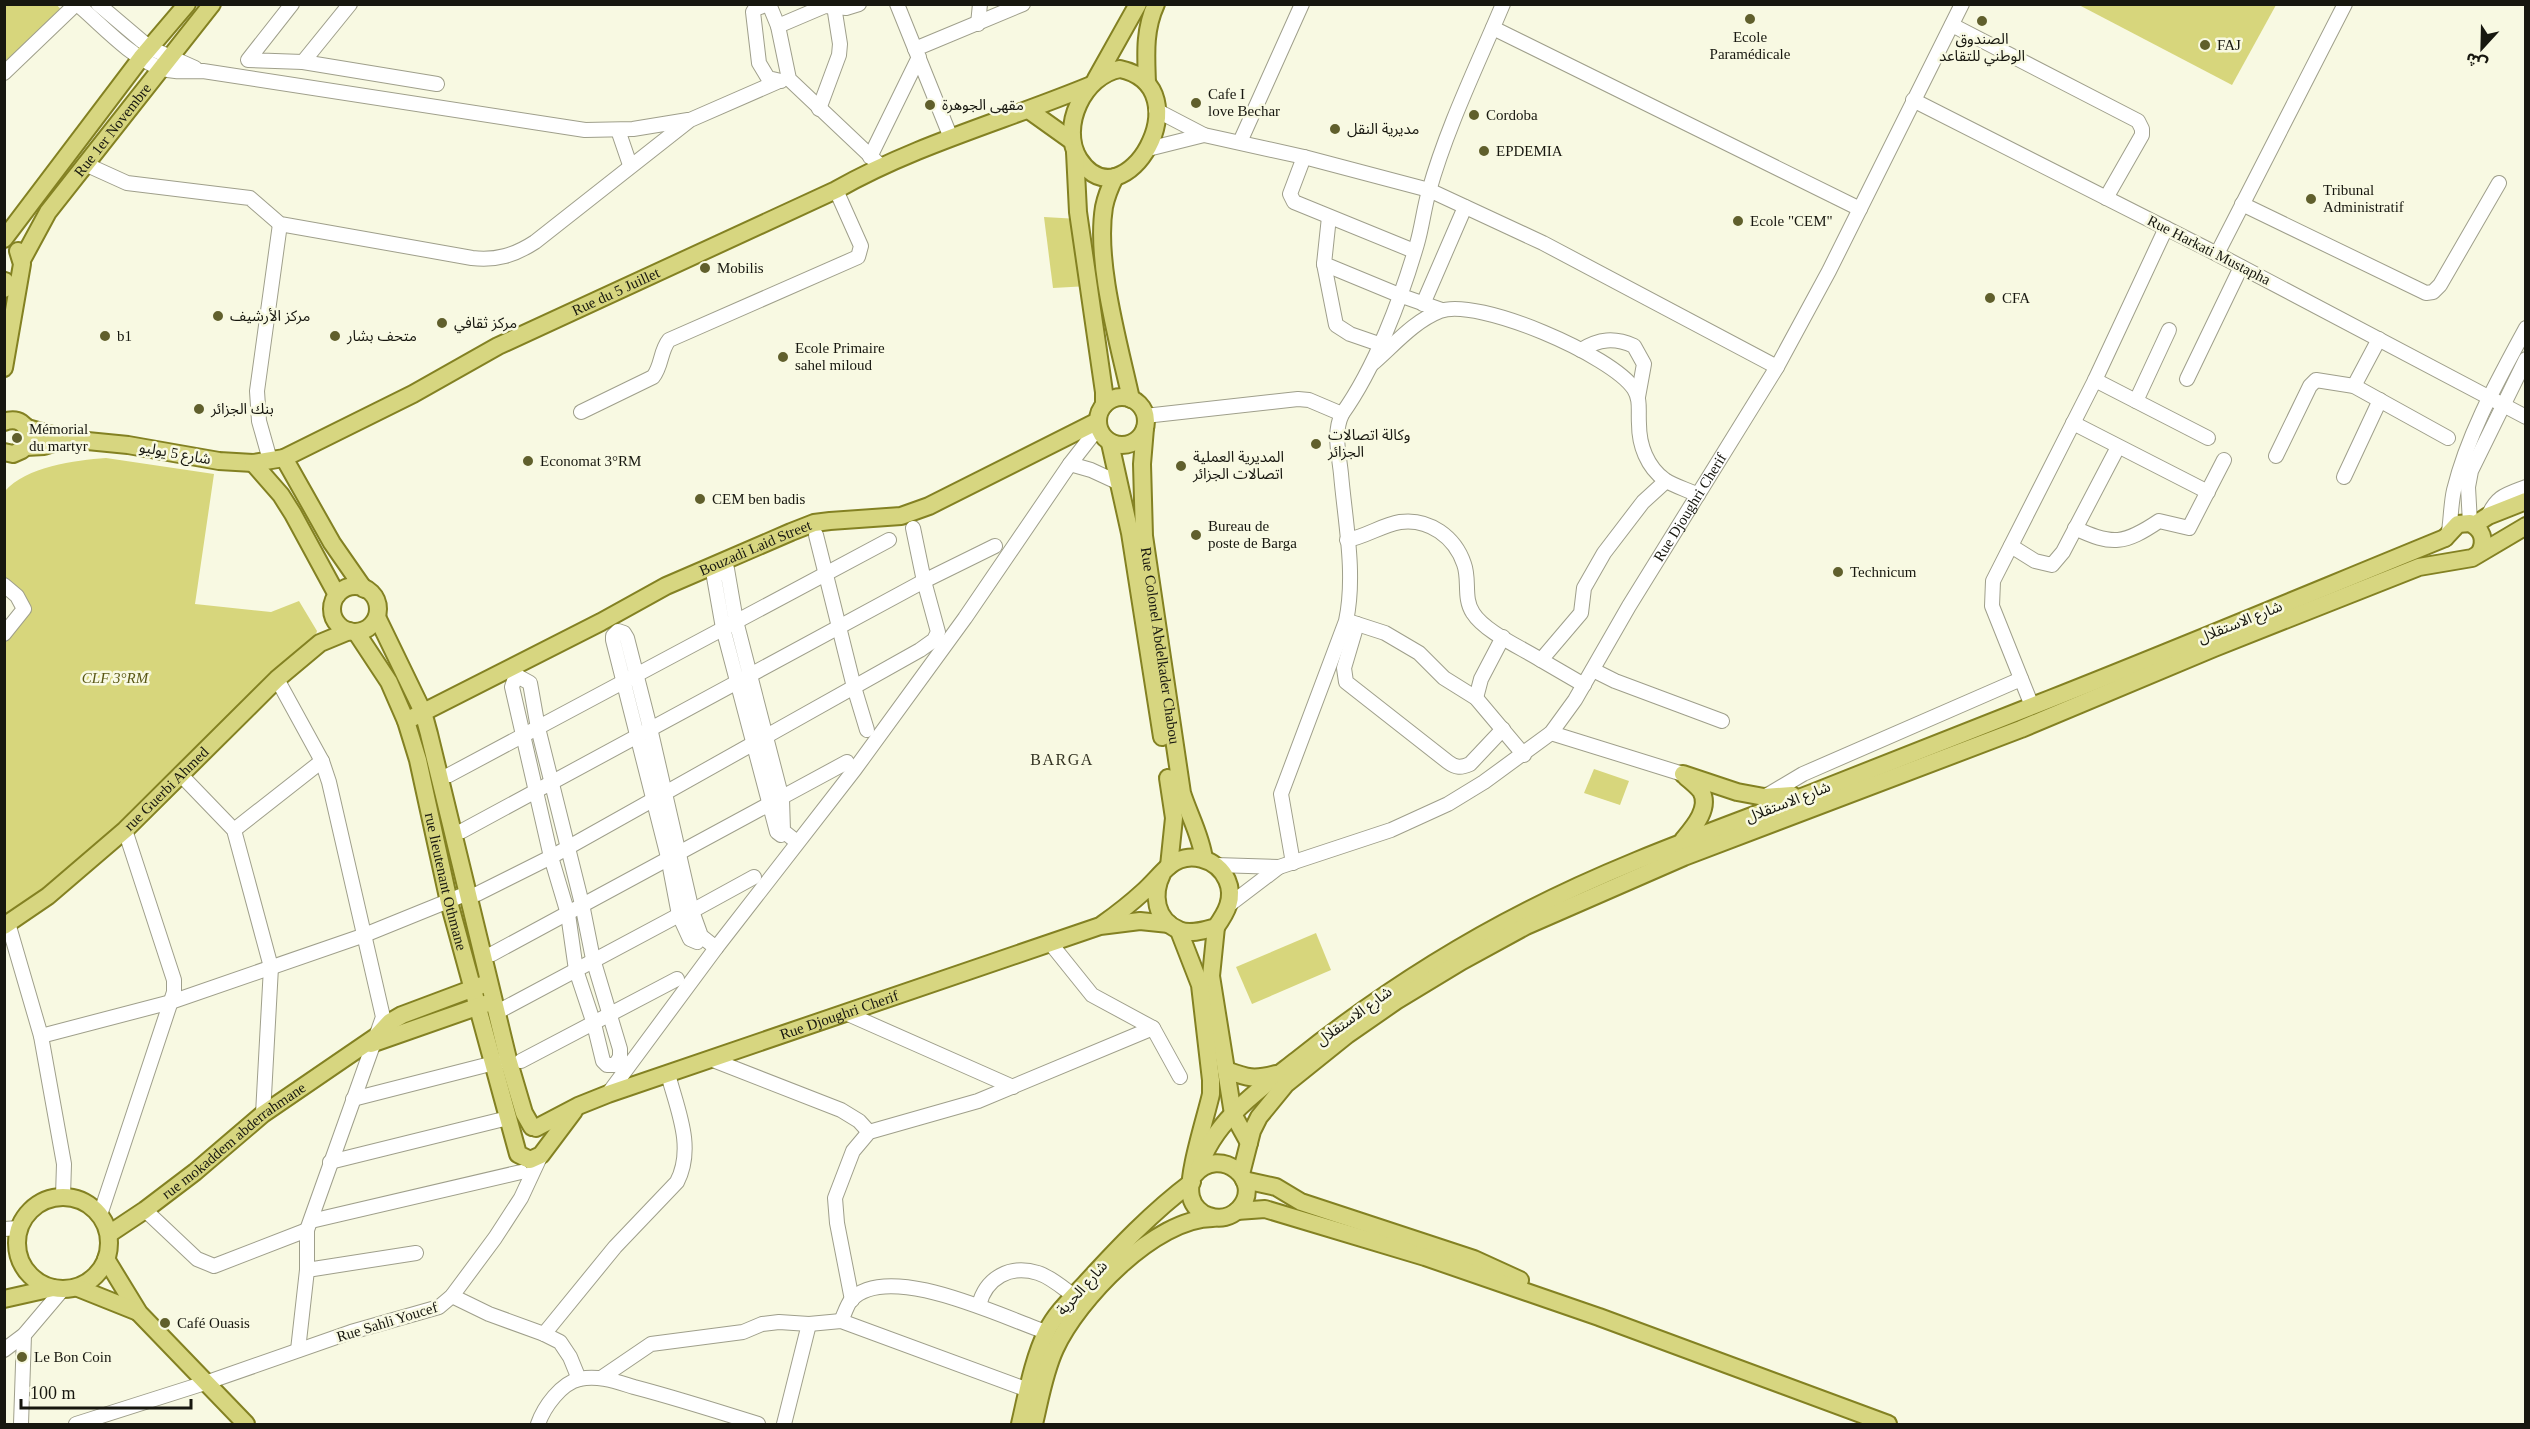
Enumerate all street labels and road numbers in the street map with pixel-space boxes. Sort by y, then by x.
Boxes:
street label: Rue 1er Novembre [71,80,154,180]
street label: Rue Harkati Mustapha [2145,212,2273,288]
street label: Rue du 5 Juillet [569,264,663,319]
street label: شارع 5 يوليو [137,439,212,471]
street label: Rue Djoughri Cherif [1651,450,1730,564]
street label: Bouzadi Laid Street [697,517,814,579]
street label: Rue Colonel Abdelkader Chabou [1138,546,1183,746]
street label: شارع الاستقلال [2196,598,2286,650]
street label: rue Guerbi Ahmed [121,743,212,834]
street label: شارع الاستقلال [1743,778,1834,829]
street label: rue lieutenant Othmane [422,811,470,953]
street label: شارع الاستقلال [1313,983,1397,1052]
street label: Rue Djoughri Cherif [778,987,901,1043]
street label: rue mokaddem abderrahmane [159,1079,309,1202]
street label: شارع الحرية [1054,1257,1114,1321]
street label: Rue Sahli Youcef [335,1299,439,1345]

